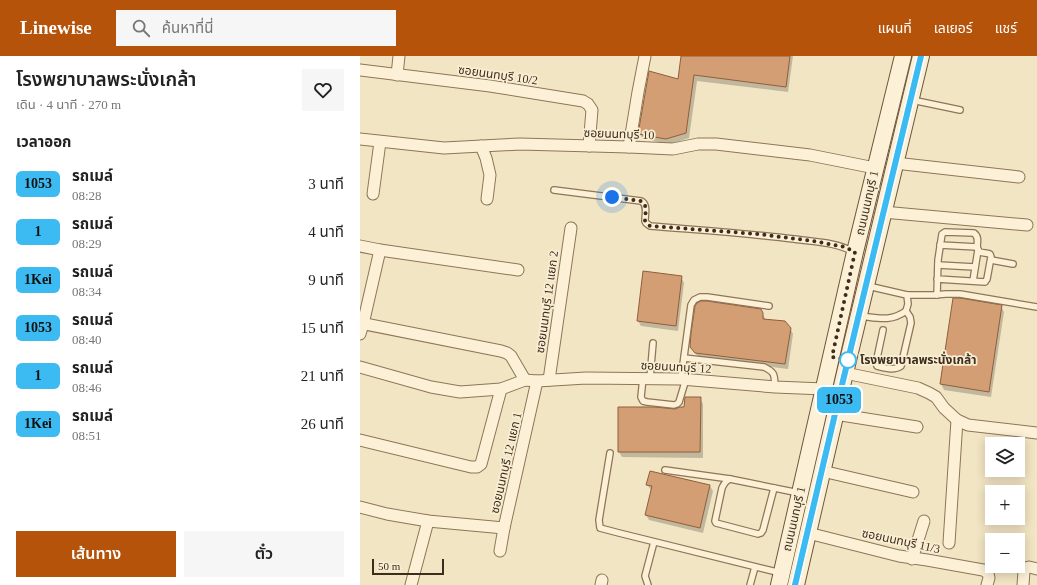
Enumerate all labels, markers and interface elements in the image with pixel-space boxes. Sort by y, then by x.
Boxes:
search box [116,10,396,46]
text: Linewise [20,17,92,38]
icon: search [130,17,152,39]
text: ค้นหาที่นี่ [162,20,213,36]
text: แผนที่ [878,21,912,36]
text: เลเยอร์ [934,21,973,36]
text: แชร์ [995,21,1017,36]
street label: ซอยนนทบุรี 10/2 [457,62,539,88]
text: โรงพยาบาลพระนั่งเกล้า [16,69,196,90]
button: heart [302,69,344,111]
text: เดิน · 4 นาที · 270 m [16,97,121,112]
street label: ซอยนนทบุรี 10 [583,126,655,142]
text: เวลาออก [16,134,71,150]
text: รถเมล์ [72,168,113,184]
street label: ถนนนนทบุรี 1 [853,169,881,237]
text: 1053 [24,176,52,191]
text: 3 นาที [308,176,344,192]
your location [602,187,622,207]
text: 08:28 [72,188,102,203]
text: รถเมล์ [72,216,113,232]
text: 1 [35,224,42,239]
text: 4 นาที [308,224,344,240]
text: 08:29 [72,236,102,251]
street label: ซอยนนทบุรี 12 แยก 2 [533,250,561,354]
text: รถเมล์ [72,264,113,280]
text: 1Kei [24,272,52,287]
text: 9 นาที [308,272,344,288]
text: 08:34 [72,284,102,299]
text: รถเมล์ [72,312,113,328]
text: 1053 [24,320,52,335]
text: 15 นาที [301,320,344,336]
text: 08:40 [72,332,102,347]
marker: โรงพยาบาลพระนั่งเกล้า [839,351,857,369]
place label: โรงพยาบาลพระนั่งเกล้า [860,351,976,367]
street label: ซอยนนทบุรี 12 [640,358,712,376]
text: รถเมล์ [72,360,113,376]
text: 1 [35,368,42,383]
text: 21 นาที [301,368,344,384]
text: 08:46 [72,380,102,395]
line badge: 1053 [811,387,867,413]
text: 1053 [825,392,853,407]
text: รถเมล์ [72,408,113,424]
street label: ซอยนนทบุรี 12 แยก 1 [488,411,524,515]
text: 1Kei [24,416,52,431]
text: 26 นาที [301,416,344,432]
text: 08:51 [72,428,102,443]
map controls [985,437,1025,573]
button: layers [985,437,1025,477]
street label: ถนนนนทบุรี 1 [780,485,808,553]
button: + [985,485,1025,525]
street label: ซอยนนทบุรี 11/3 [861,526,941,556]
button: เส้นทาง [16,531,176,577]
button: ตั๋ว [184,531,344,577]
button: − [985,533,1025,573]
scale bar [372,557,444,576]
text: 50 m [378,560,400,572]

